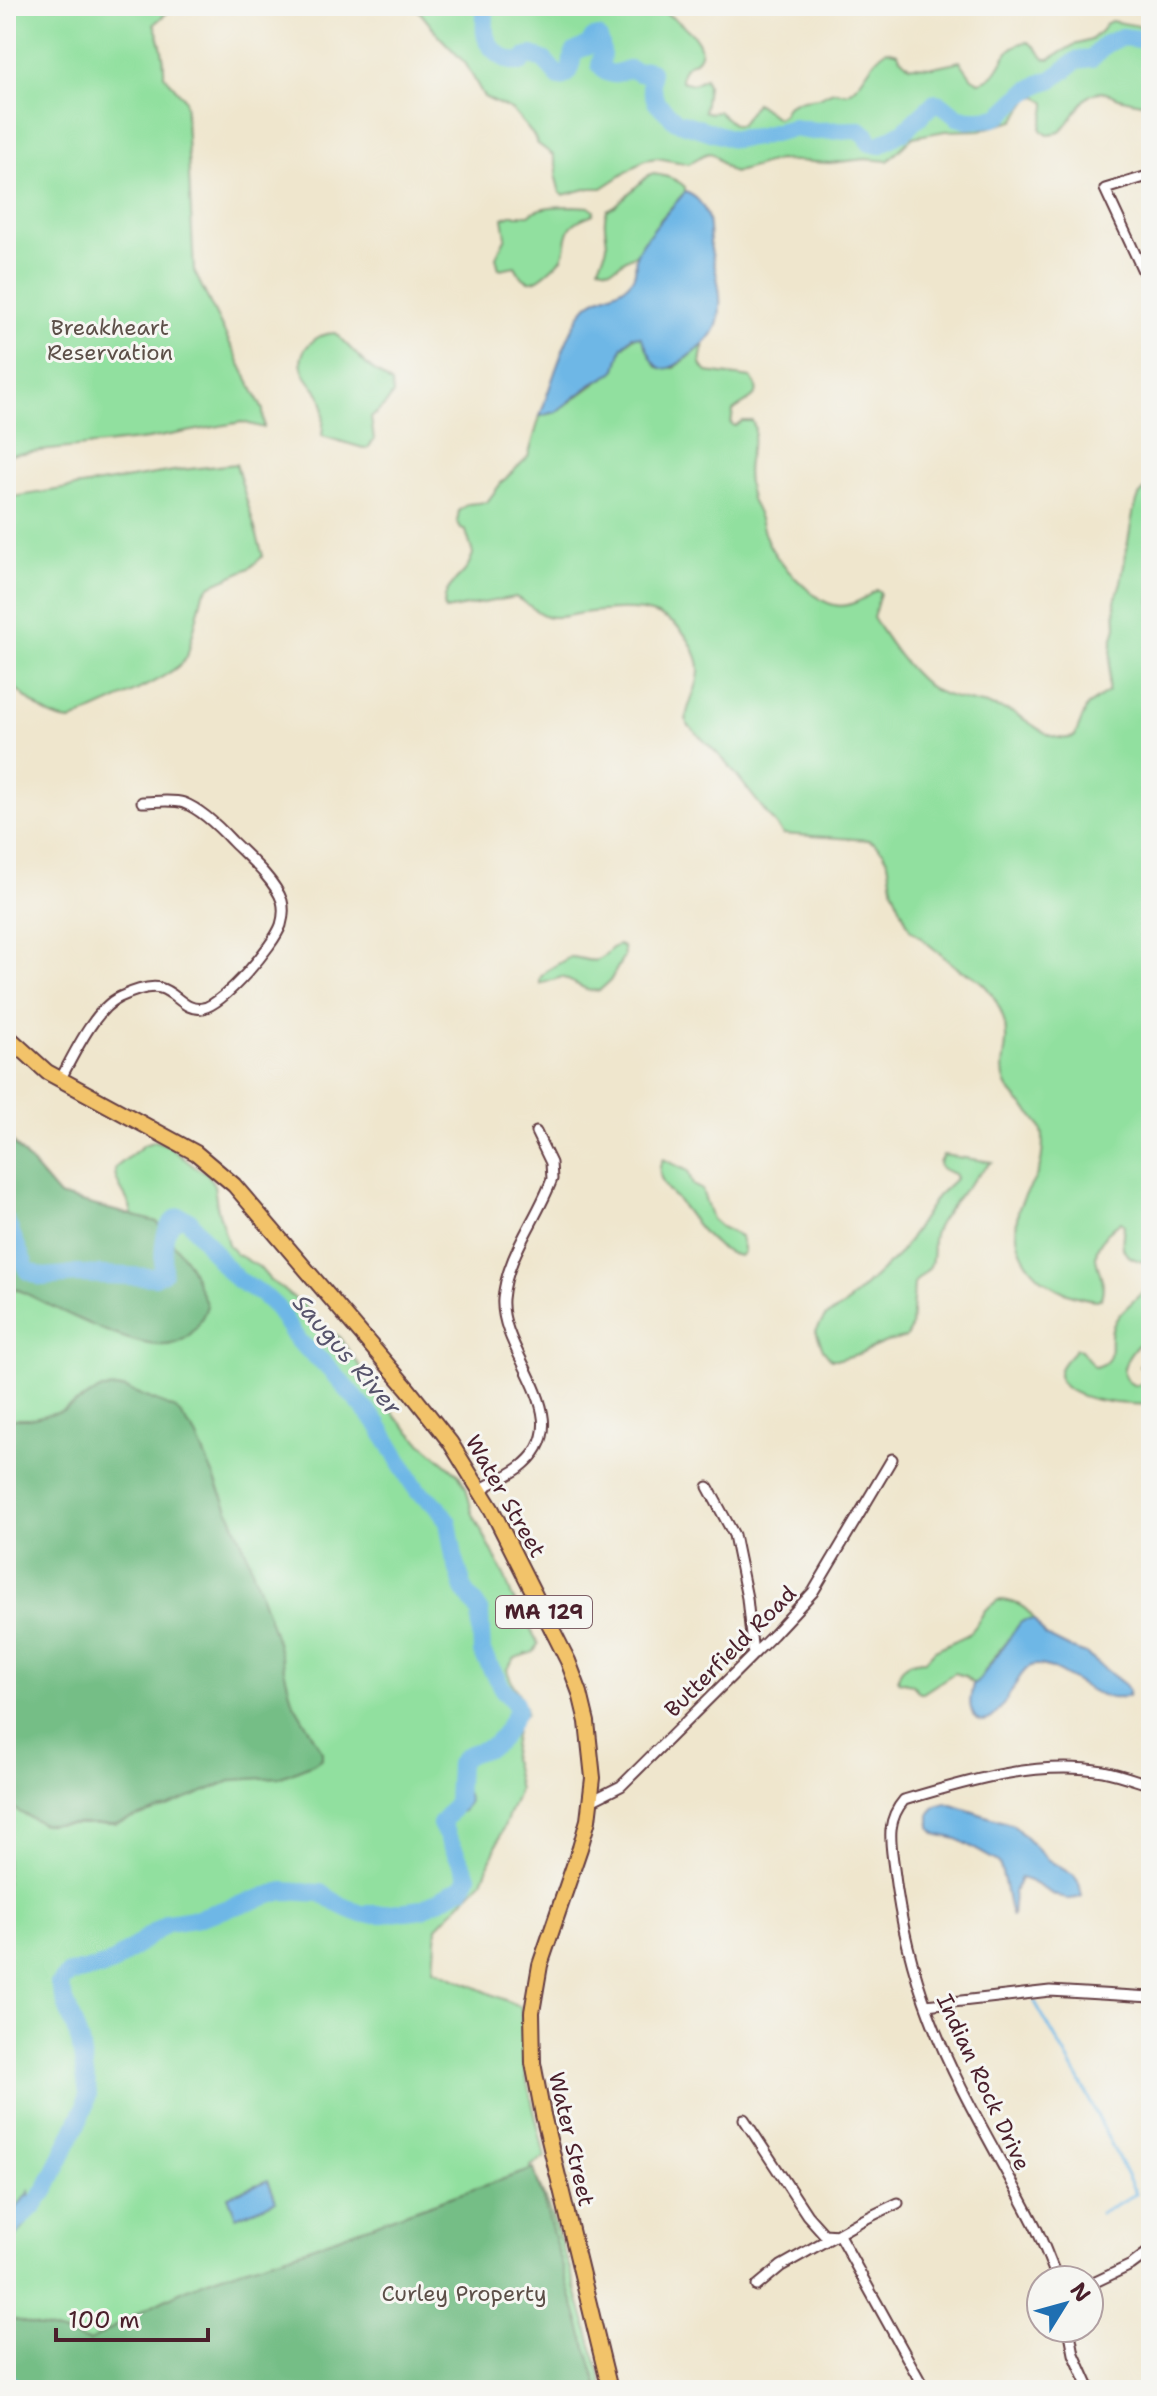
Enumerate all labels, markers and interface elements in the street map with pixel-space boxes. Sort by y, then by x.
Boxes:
park label: Breakheart Reservation [47,313,173,367]
water label: Saugus River [285,1288,409,1423]
street label: Water Street [459,1430,552,1563]
street label: Butterfield Road [658,1579,803,1724]
road number: MA 129 [496,1596,592,1628]
street label: Indian Rock Drive [930,1989,1037,2175]
street label: Water Street [542,2069,601,2209]
north arrow [1025,2264,1105,2344]
text: N [1064,2277,1097,2308]
park label: Curley Property [381,2279,547,2308]
scale bar [56,2292,208,2342]
text: 100 m [68,2304,140,2336]

